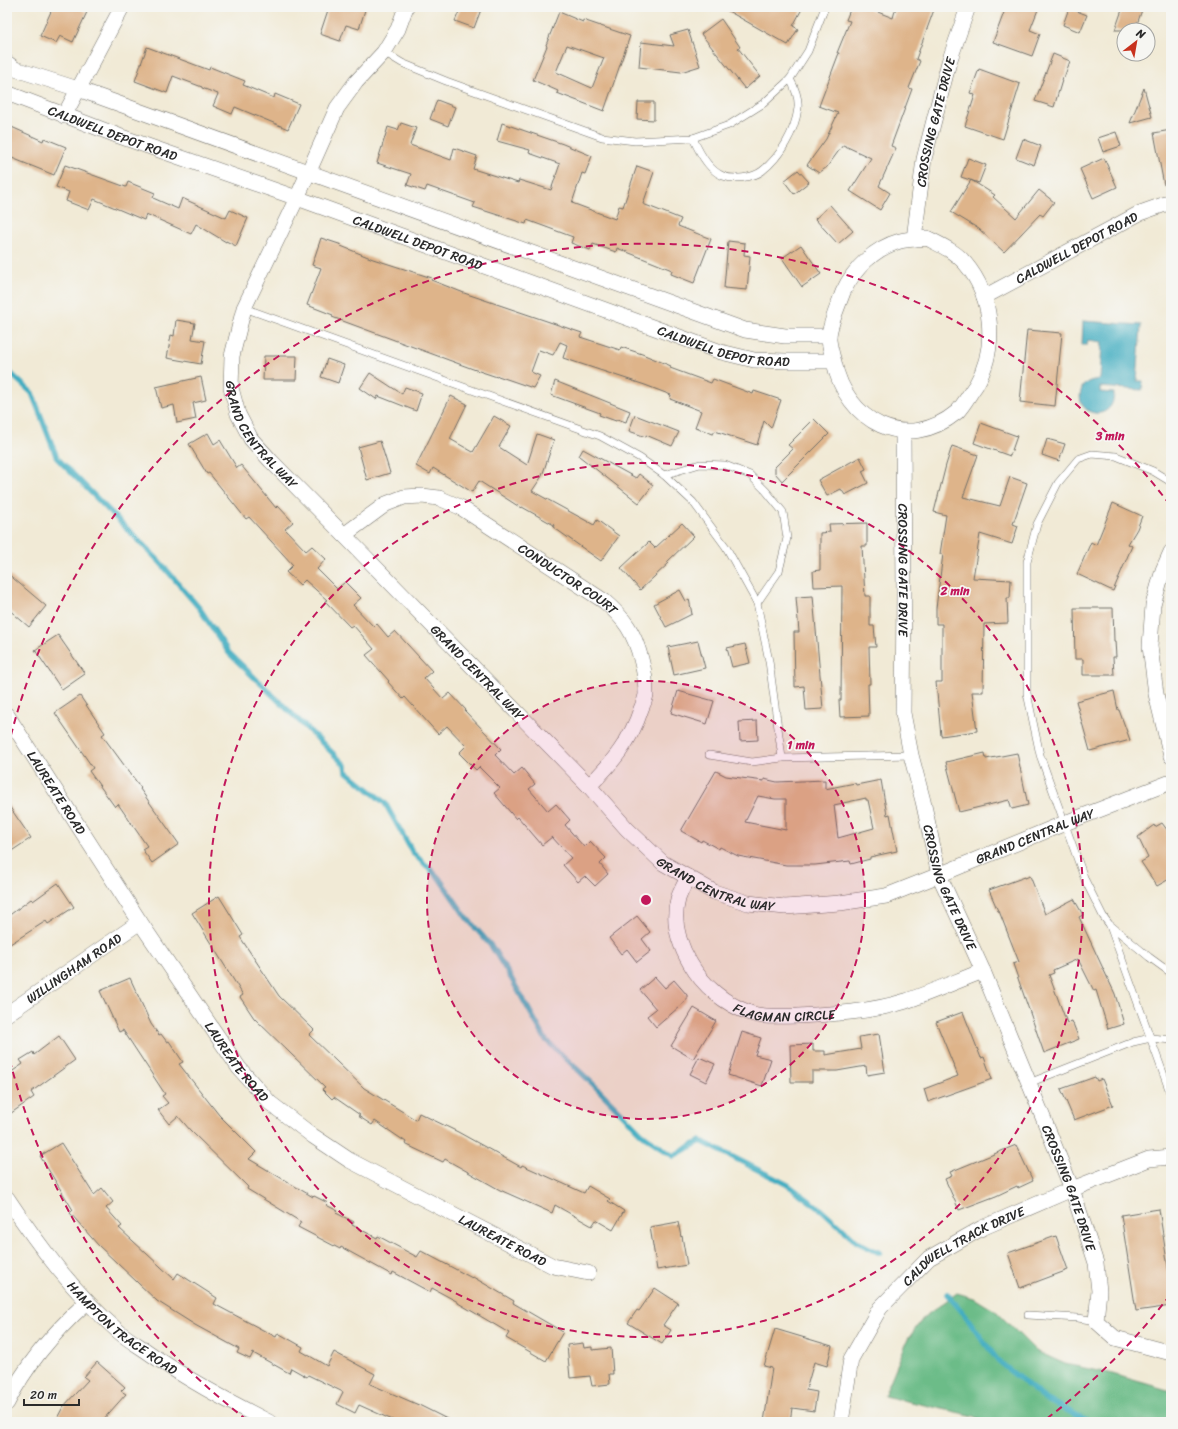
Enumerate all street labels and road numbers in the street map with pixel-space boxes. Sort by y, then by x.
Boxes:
street label: CROSSING GATE DRIVE [909,53,962,188]
street label: CALDWELL DEPOT ROAD [45,98,181,167]
street label: CALDWELL DEPOT ROAD [1011,205,1142,290]
street label: CALDWELL DEPOT ROAD [350,208,486,276]
street label: CALDWELL DEPOT ROAD [654,318,790,373]
street label: GRAND CENTRAL WAY [219,380,304,495]
street label: CROSSING GATE DRIVE [892,503,916,637]
street label: CONDUCTOR COURT [514,536,625,621]
street label: GRAND CENTRAL WAY [425,619,531,726]
street label: LAUREATE ROAD [21,746,93,839]
street label: GRAND CENTRAL WAY [972,801,1099,870]
street label: CROSSING GATE DRIVE [917,822,984,955]
street label: GRAND CENTRAL WAY [651,851,777,917]
street label: WILLINGHAM ROAD [21,926,127,1009]
street label: FLAGMAN CIRCLE [729,996,837,1028]
street label: LAUREATE ROAD [199,1016,275,1107]
street label: CROSSING GATE DRIVE [1036,1121,1103,1255]
street label: CALDWELL TRACK DRIVE [896,1199,1029,1291]
street label: LAUREATE ROAD [455,1207,551,1272]
street label: HAMPTON TRACE ROAD [61,1275,182,1381]

